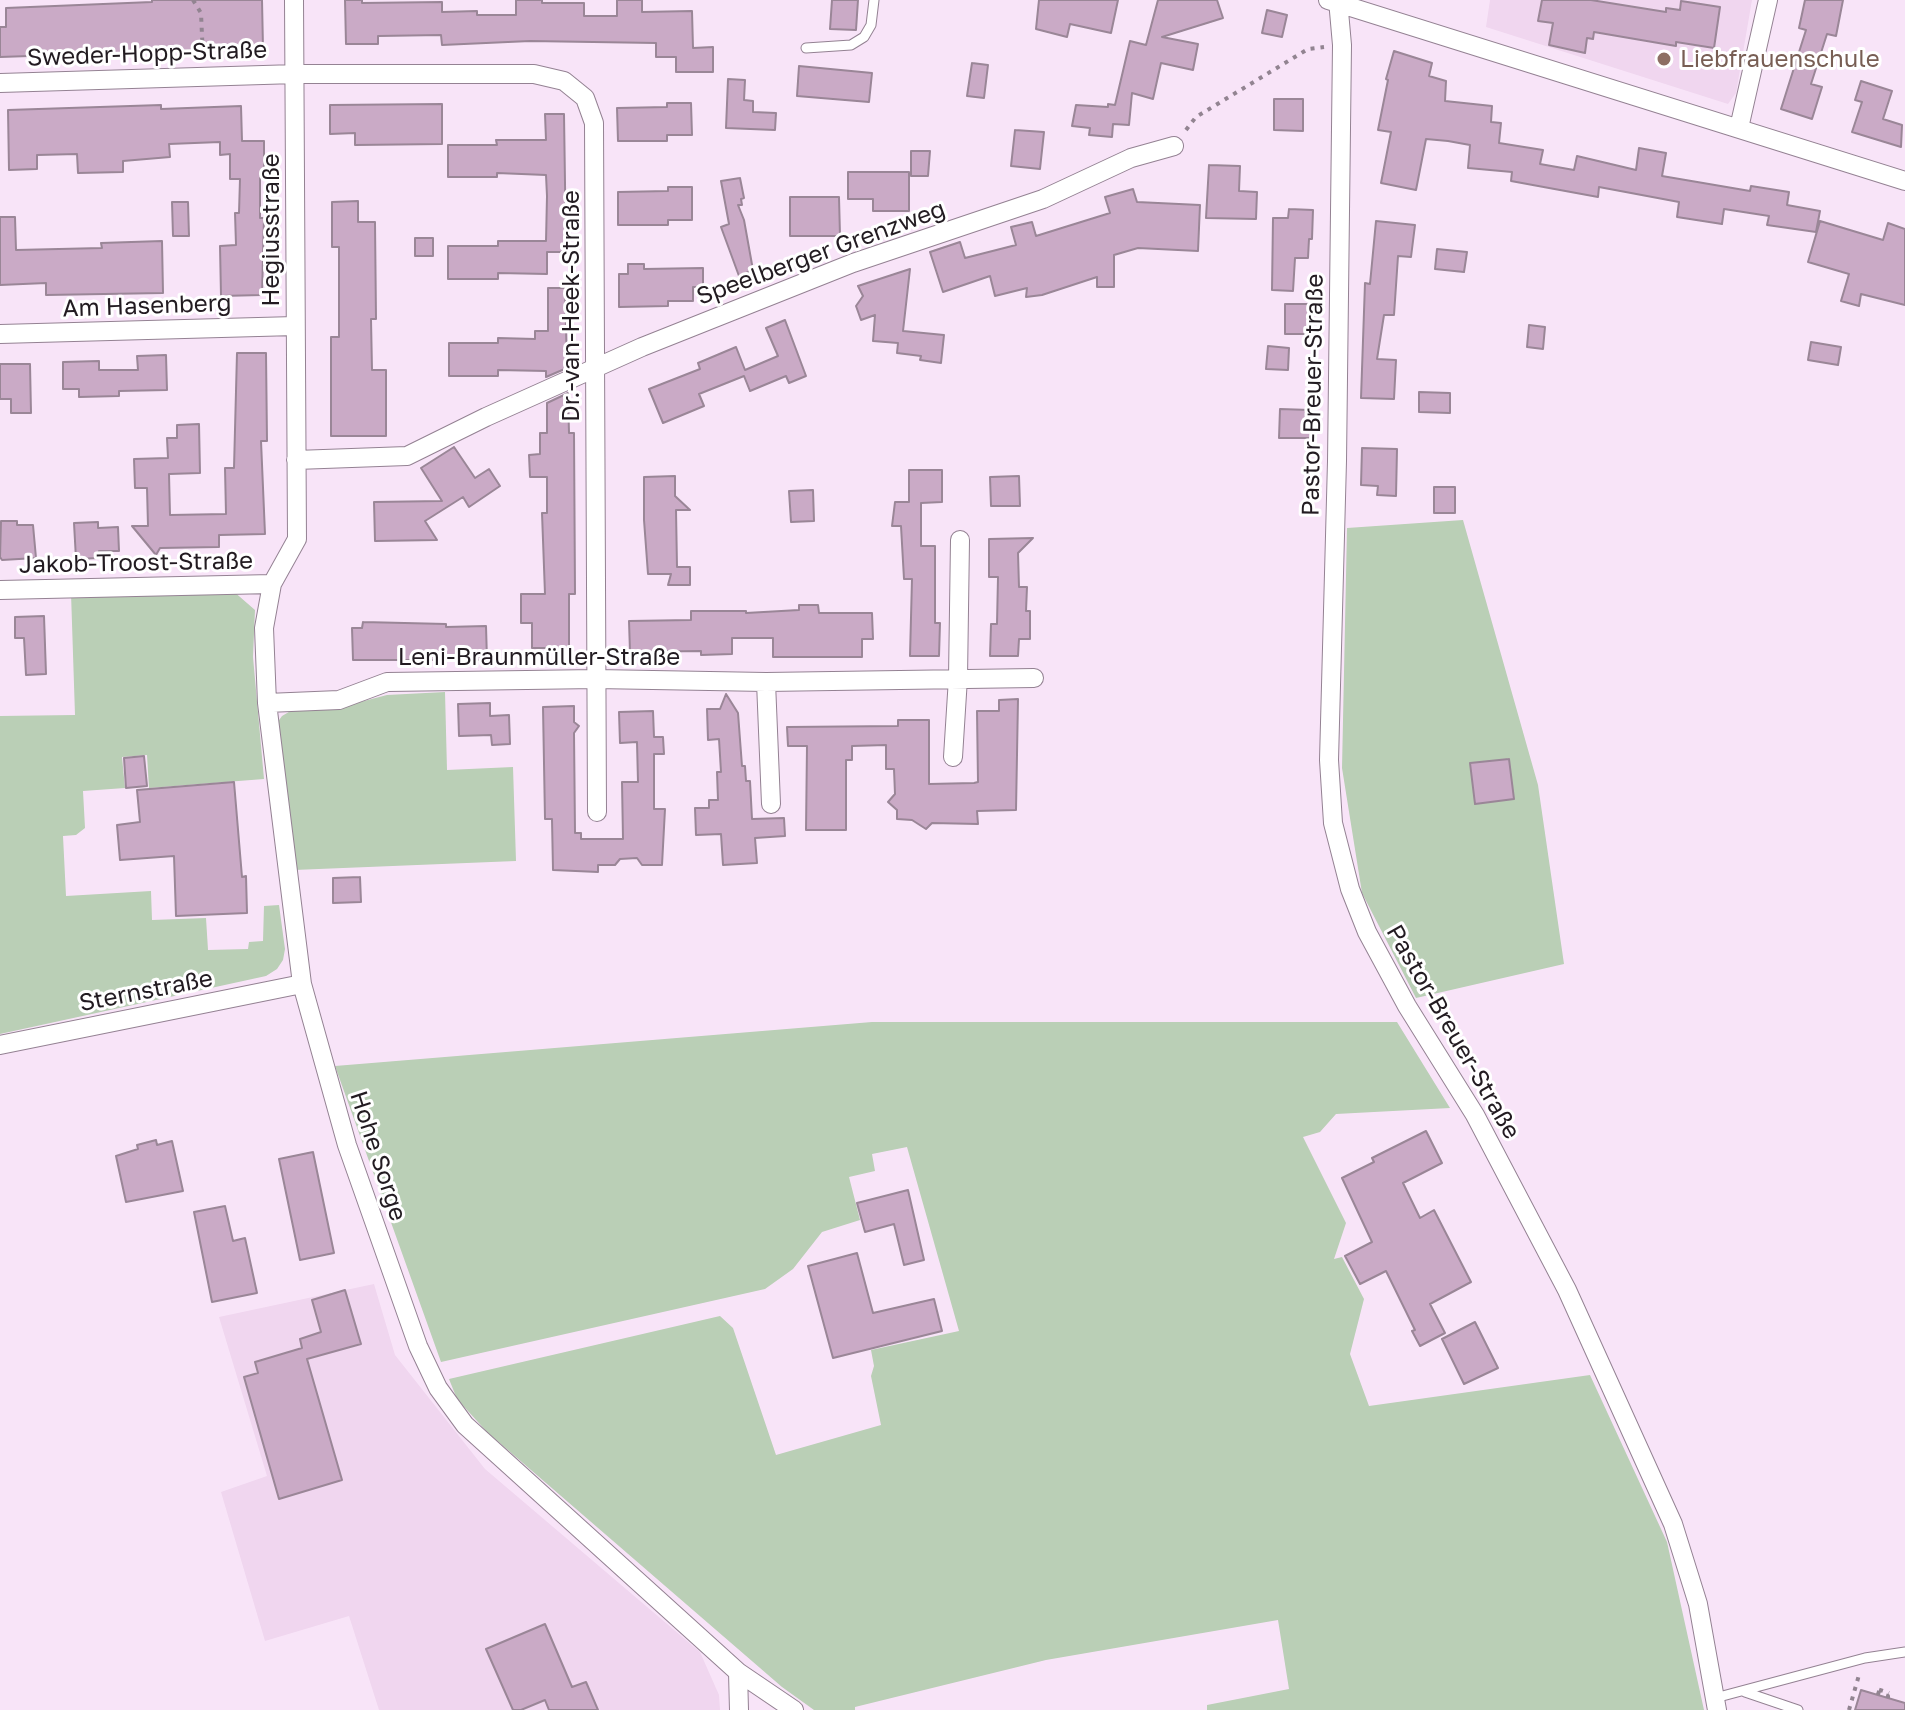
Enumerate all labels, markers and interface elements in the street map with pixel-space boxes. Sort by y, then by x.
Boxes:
street label: Sweder-Hopp-Straße [26,35,268,73]
place label: Liebfrauenschule [1680,45,1880,73]
marker: Liebfrauenschule [1655,50,1673,68]
street label: Hegiusstraße [257,153,285,307]
street label: Dr.-van-Heek-Straße [557,190,585,422]
street label: Speelberger Grenzweg [693,195,949,311]
street label: Pastor-Breuer-Straße [1296,274,1330,516]
street label: Am Hasenberg [62,289,232,323]
street label: Jakob-Troost-Straße [19,547,253,579]
street label: Leni-Braunmüller-Straße [398,643,680,671]
street label: Pastor-Breuer-Straße [1380,920,1526,1144]
street label: Sternstraße [77,964,215,1018]
street label: Hohe Sorge [343,1087,413,1225]

